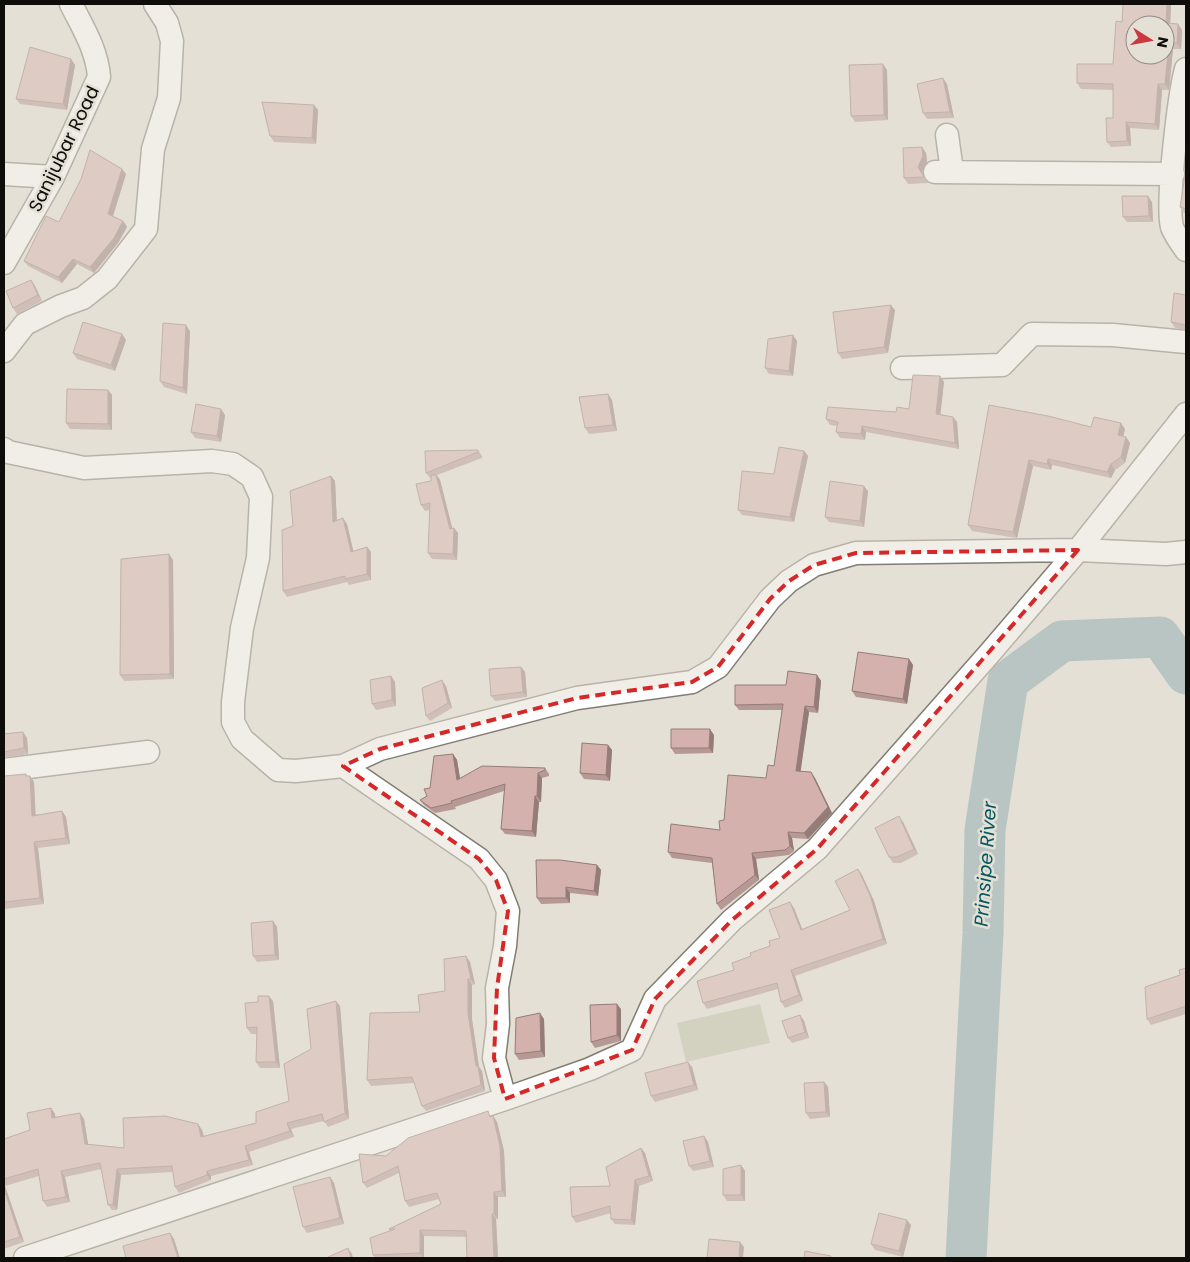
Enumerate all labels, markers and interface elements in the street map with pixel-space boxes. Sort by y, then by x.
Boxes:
north arrow [1125,15,1175,65]
text: N [1152,35,1174,50]
street label: Sanijubar Road [22,82,105,216]
water label: Prinsipe River [968,800,1003,928]

